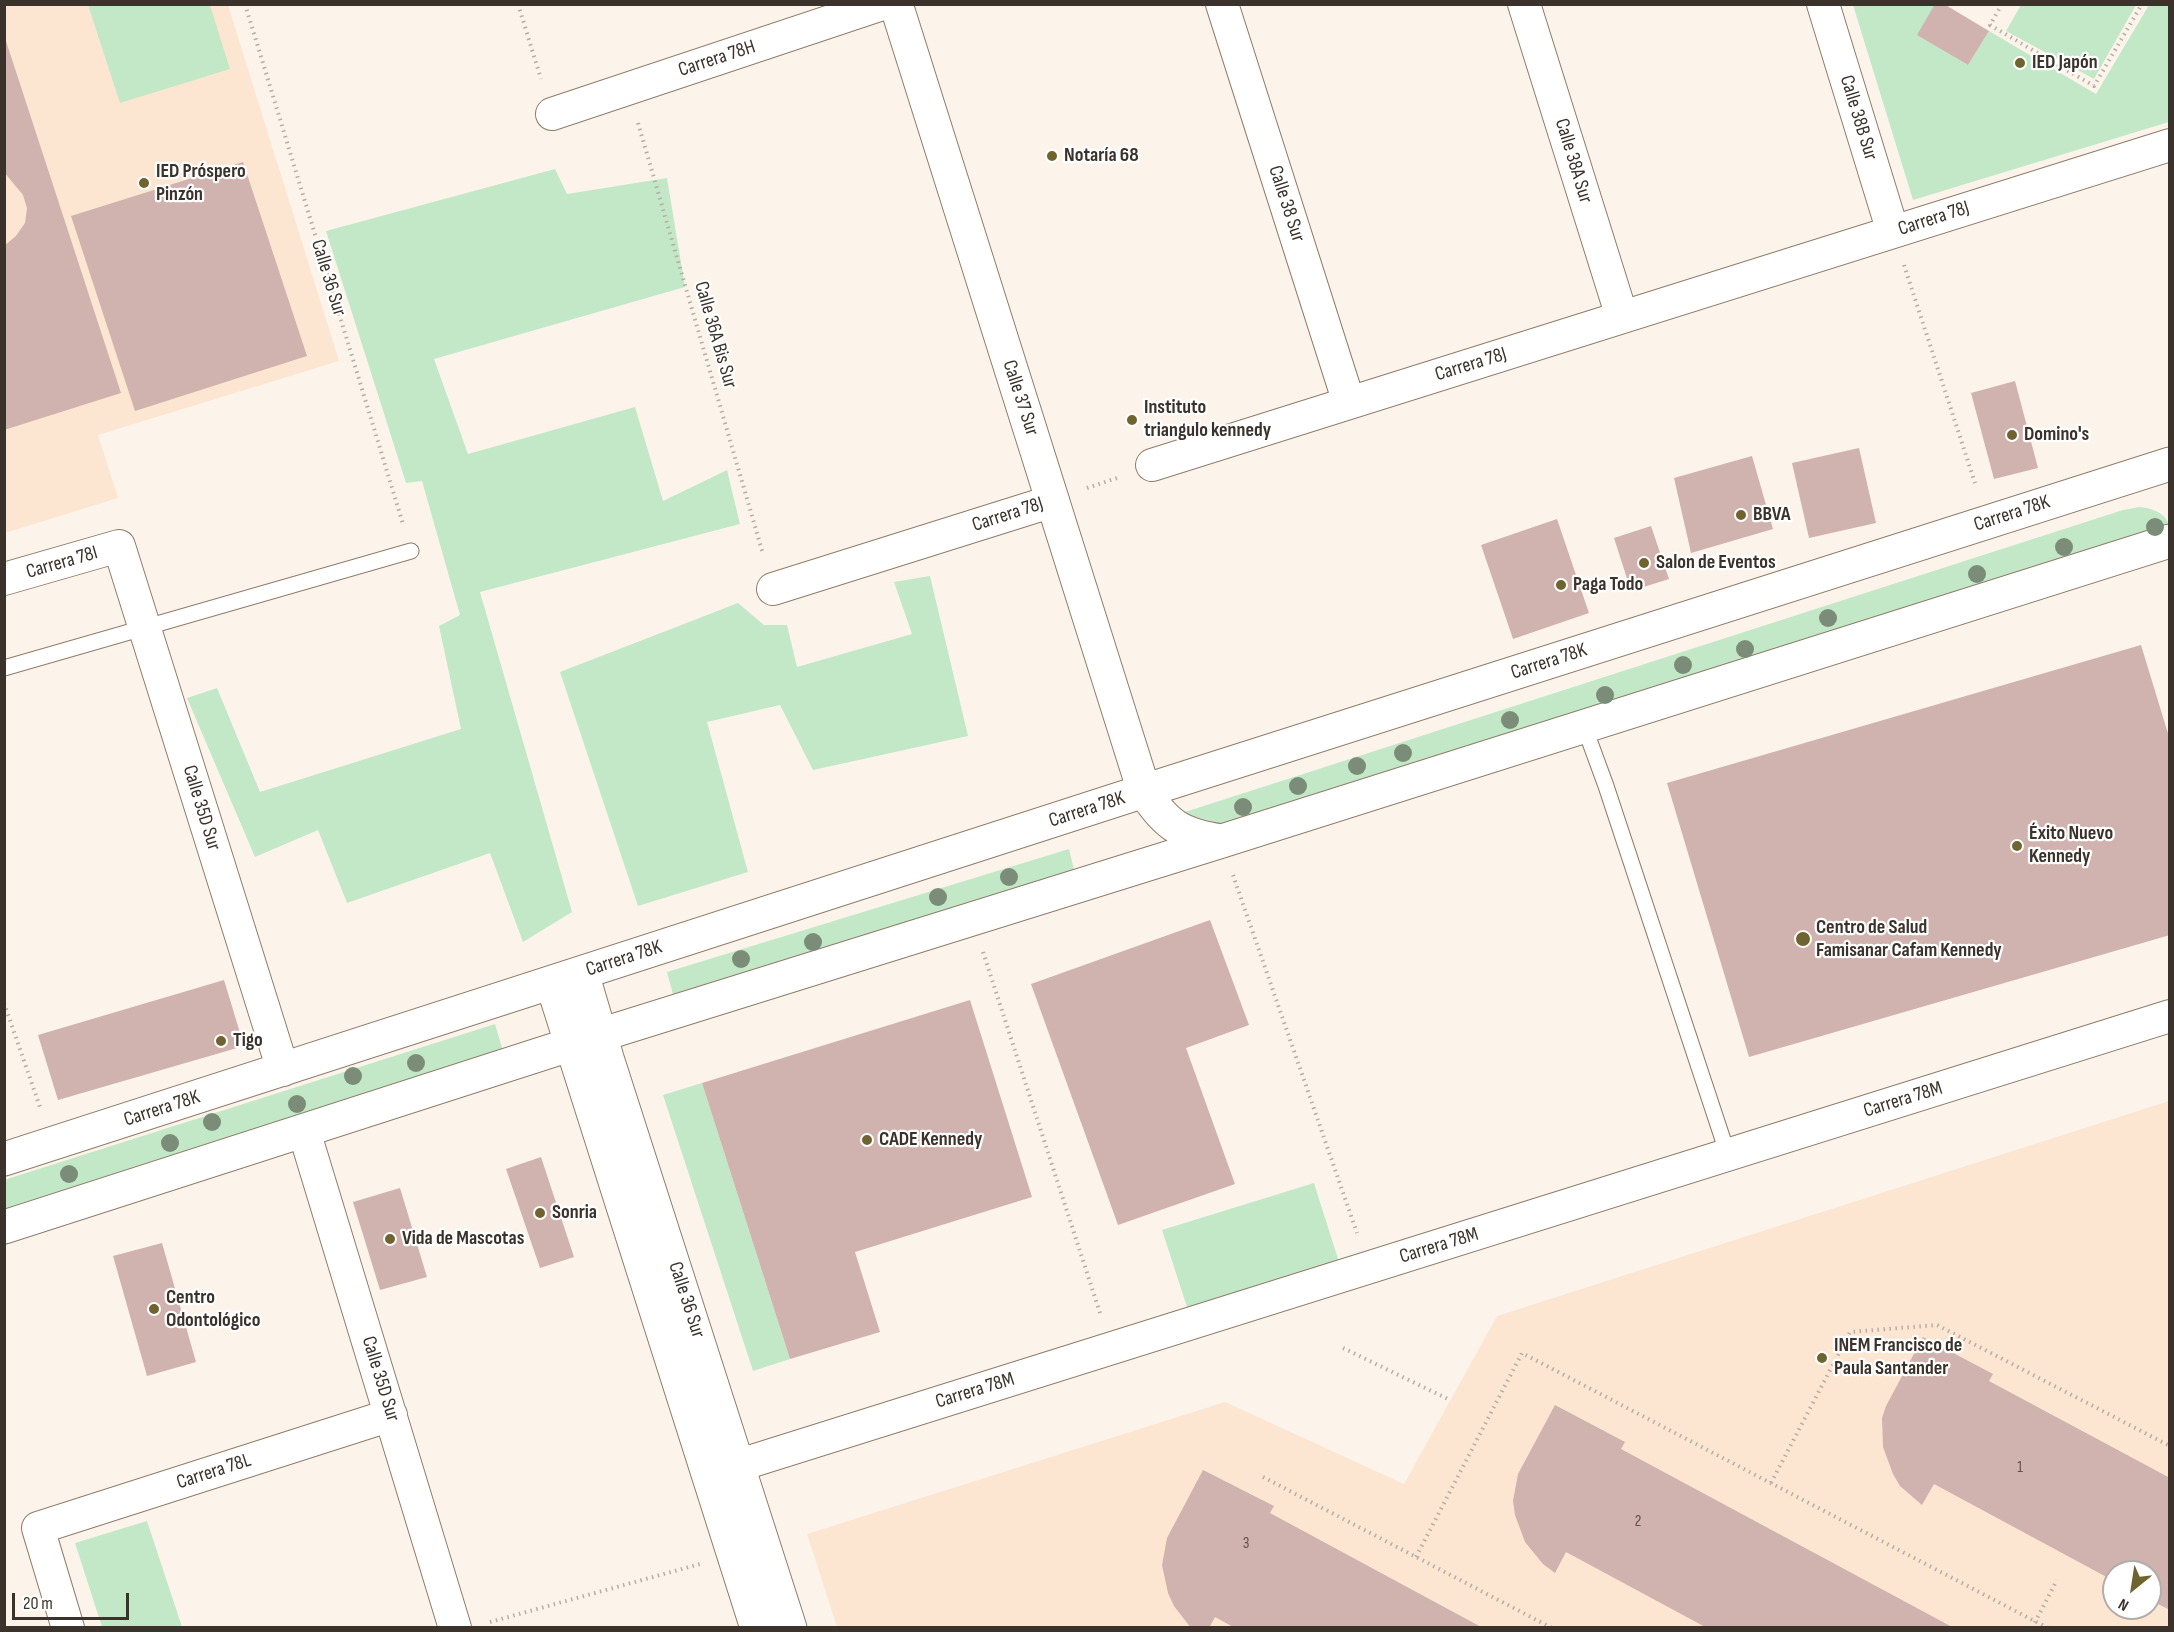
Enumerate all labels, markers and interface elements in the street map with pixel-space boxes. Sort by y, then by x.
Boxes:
street label: Carrera 78H [676,35,758,83]
place label: IED Japón [2032,51,2098,75]
marker: IED Japón [2013,56,2027,70]
street label: Calle 38B Sur [1834,73,1882,163]
street label: Calle 38A Sur [1549,116,1597,206]
place label: Notaría 68 [1064,144,1139,168]
marker: Notaría 68 [1045,149,1059,163]
place label: IED Próspero Pinzón [156,160,246,207]
street label: Calle 38 Sur [1262,163,1310,245]
marker: IED Próspero Pinzón [137,176,151,190]
street label: Carrera 78J [1895,196,1973,242]
street label: Calle 36 Sur [305,237,351,319]
street label: Calle 36A Bis Sur [688,279,742,391]
street label: Carrera 78J [1432,343,1510,387]
street label: Calle 37 Sur [997,357,1043,439]
place label: Instituto triangulo kennedy [1144,396,1271,443]
marker: Instituto triangulo kennedy [1125,413,1139,427]
place label: Domino's [2024,423,2089,447]
marker: Domino's [2005,428,2019,442]
street label: Carrera 78K [1971,490,2053,538]
street label: Carrera 78J [969,492,1047,538]
place label: BBVA [1753,503,1790,527]
marker: BBVA [1734,508,1748,522]
street label: Carrera 78I [23,541,101,585]
place label: Salon de Eventos [1656,551,1776,575]
marker: Salon de Eventos [1637,556,1651,570]
place label: Paga Todo [1573,573,1643,597]
marker: Paga Todo [1554,578,1568,592]
street label: Carrera 78K [1508,638,1590,686]
street label: Calle 35D Sur [177,763,225,853]
street label: Carrera 78K [1046,786,1128,834]
place label: Éxito Nuevo Kennedy [2029,822,2113,869]
marker: Éxito Nuevo Kennedy [2010,839,2024,853]
place label: Centro de Salud Famisanar Cafam Kennedy [1816,916,2002,963]
marker: Centro de Salud Famisanar Cafam Kennedy [1794,930,1812,948]
street label: Carrera 78K [583,935,665,983]
place label: Tigo [233,1029,263,1053]
marker: Tigo [214,1034,228,1048]
street label: Carrera 78M [1861,1077,1945,1123]
street label: Carrera 78K [121,1085,203,1133]
place label: CADE Kennedy [879,1128,982,1152]
marker: CADE Kennedy [860,1133,874,1147]
place label: Sonria [552,1201,597,1225]
marker: Sonria [533,1206,547,1220]
street label: Carrera 78M [1397,1223,1481,1269]
place label: Vida de Mascotas [402,1227,524,1251]
marker: Vida de Mascotas [383,1232,397,1246]
street label: Calle 36 Sur [662,1259,710,1341]
place label: Centro Odontológico [166,1286,260,1333]
marker: Centro Odontológico [147,1302,161,1316]
street label: Calle 35D Sur [356,1334,404,1424]
place label: INEM Francisco de Paula Santander [1834,1334,1962,1381]
marker: INEM Francisco de Paula Santander [1815,1351,1829,1365]
street label: Carrera 78M [933,1368,1017,1414]
street label: Carrera 78L [174,1449,254,1495]
house number: 1 [2017,1458,2023,1478]
house number: 2 [1635,1512,1641,1532]
house number: 3 [1243,1534,1249,1554]
north arrow [2102,1560,2162,1620]
scale bar [15,1581,132,1619]
text: 20 m [23,1593,53,1614]
text: N [2115,1594,2132,1615]

